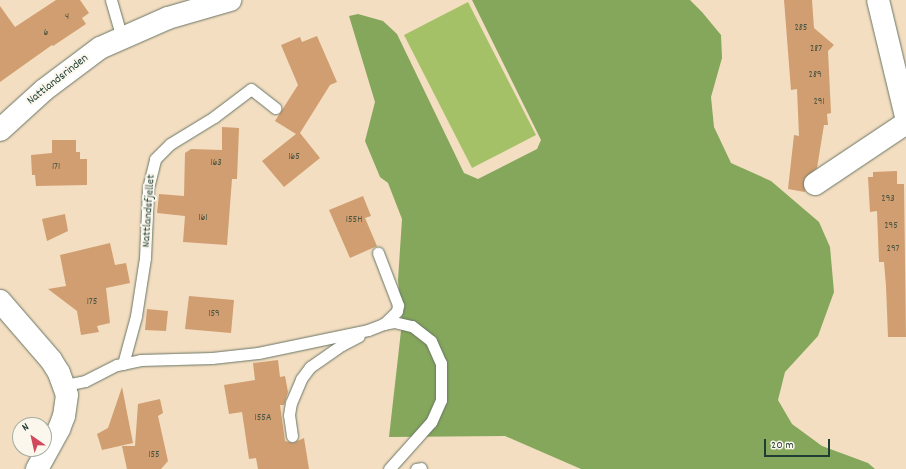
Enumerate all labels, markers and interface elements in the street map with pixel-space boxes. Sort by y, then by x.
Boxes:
house number: 4 [65,12,69,24]
house number: 285 [794,23,808,35]
house number: 6 [44,28,48,40]
house number: 287 [810,44,822,56]
street label: Nattlandsrinden [25,52,91,108]
house number: 289 [809,70,821,82]
house number: 291 [813,97,825,109]
house number: 165 [288,152,300,164]
house number: 163 [210,158,222,170]
house number: 171 [52,162,60,174]
street label: Nattlandsfjellet [139,174,159,248]
house number: 293 [881,194,895,206]
house number: 161 [198,213,208,225]
house number: 155H [346,215,362,227]
house number: 295 [884,221,898,233]
house number: 297 [887,244,899,256]
house number: 175 [87,297,97,309]
house number: 159 [208,309,220,321]
house number: 155A [255,413,271,425]
north arrow [12,417,52,457]
text: N [19,420,33,436]
scale bar [766,431,832,457]
text: 20 m [771,437,794,454]
house number: 155 [148,450,160,462]

